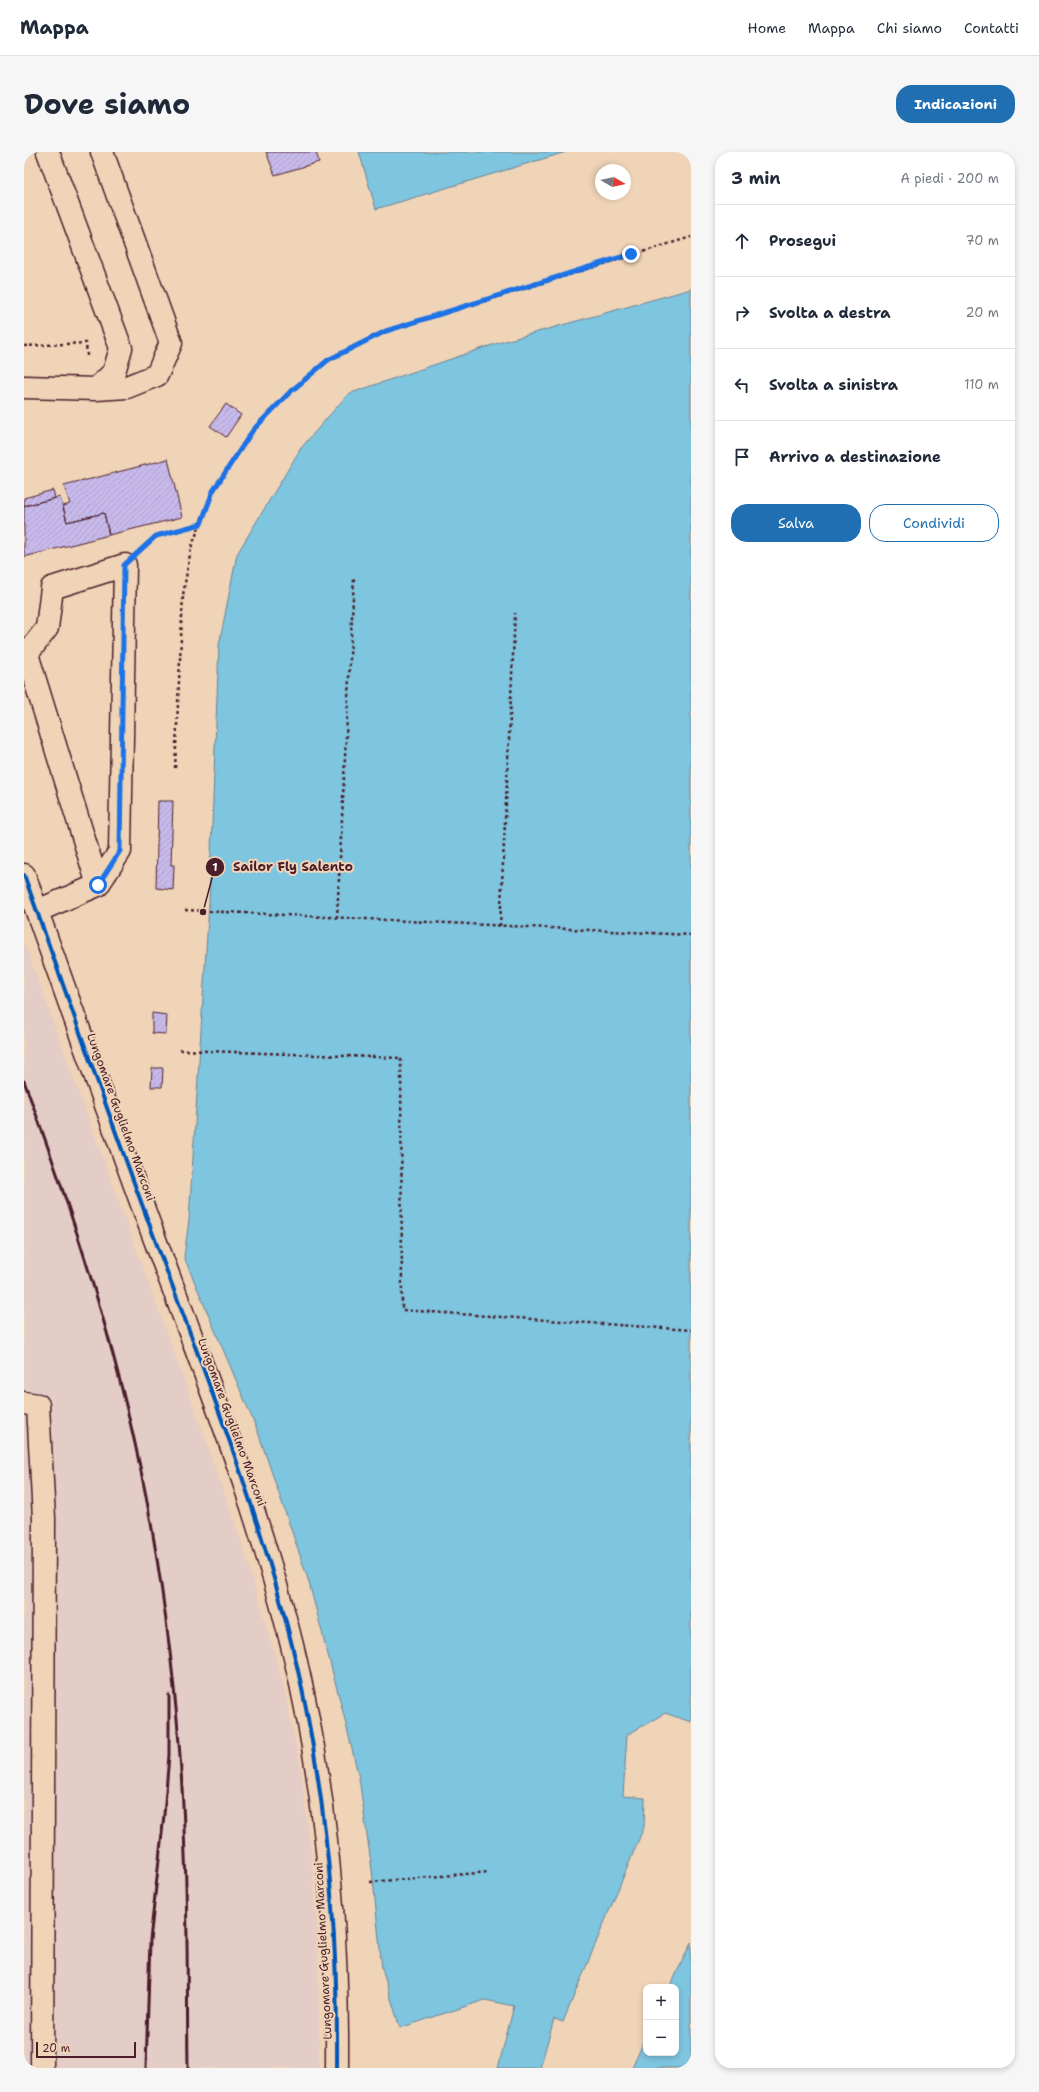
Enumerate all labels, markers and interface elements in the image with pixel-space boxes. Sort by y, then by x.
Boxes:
text: Mappa [20,15,89,40]
text: Home [748,19,786,37]
text: Mappa [808,19,855,37]
text: Chi siamo [877,19,942,37]
text: Contatti [964,19,1019,37]
text: Dove siamo [24,85,190,123]
button: Indicazioni [896,85,1015,123]
north arrow [595,164,631,200]
text: 3 min [731,167,781,189]
text: A piedi · 200 m [900,170,999,187]
icon: ahead [731,230,753,252]
text: Prosegui [769,231,836,251]
text: 70 m [965,232,999,249]
route end [622,245,640,263]
icon: right [731,302,753,324]
text: Svolta a destra [769,303,891,323]
text: 20 m [966,304,999,321]
icon: left [731,374,753,396]
text: Svolta a sinistra [769,375,898,395]
text: 110 m [964,376,999,393]
icon: arrive [731,446,753,468]
text: Arrivo a destinazione [769,447,941,467]
button: Salva [731,504,861,542]
button: Condividi [869,504,999,542]
callout: Sailor Fly Salento [205,854,360,879]
text: Sailor Fly Salento [233,858,353,875]
text: 1 [212,859,218,875]
route start [89,876,107,894]
street label: Lungomare Guglielmo Marconi [83,1031,159,1203]
street label: Lungomare Guglielmo Marconi [194,1336,270,1508]
street label: Lungomare Guglielmo Marconi [310,1862,336,2040]
map controls [643,1984,679,2056]
button: + [643,1984,679,2020]
button: − [643,2020,679,2056]
scale bar [36,2040,136,2059]
text: 20 m [42,2041,70,2056]

